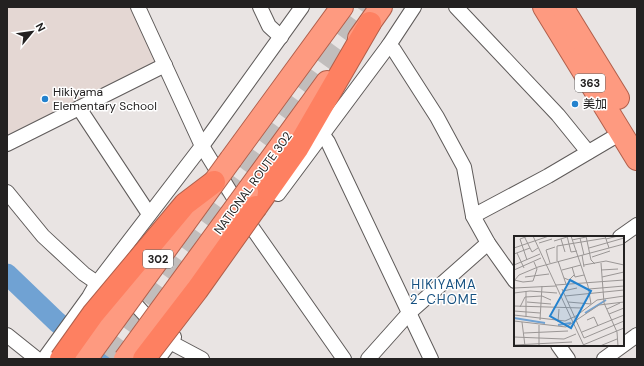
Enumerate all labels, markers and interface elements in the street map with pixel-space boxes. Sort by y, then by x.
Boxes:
north arrow [12,12,52,52]
text: N [33,20,49,34]
road number: 363 [575,74,605,92]
place label: Hikiyama Elementary School [53,84,157,114]
marker: Hikiyama Elementary School [40,94,50,104]
place label: 美加 [583,96,607,112]
marker: 美加 [570,99,580,109]
street label: NATIONAL ROUTE 302 [210,128,296,237]
inset map [514,236,624,346]
road number: 302 [143,250,173,268]
district label: HIKIYAMA 2-CHOME [410,276,478,308]

